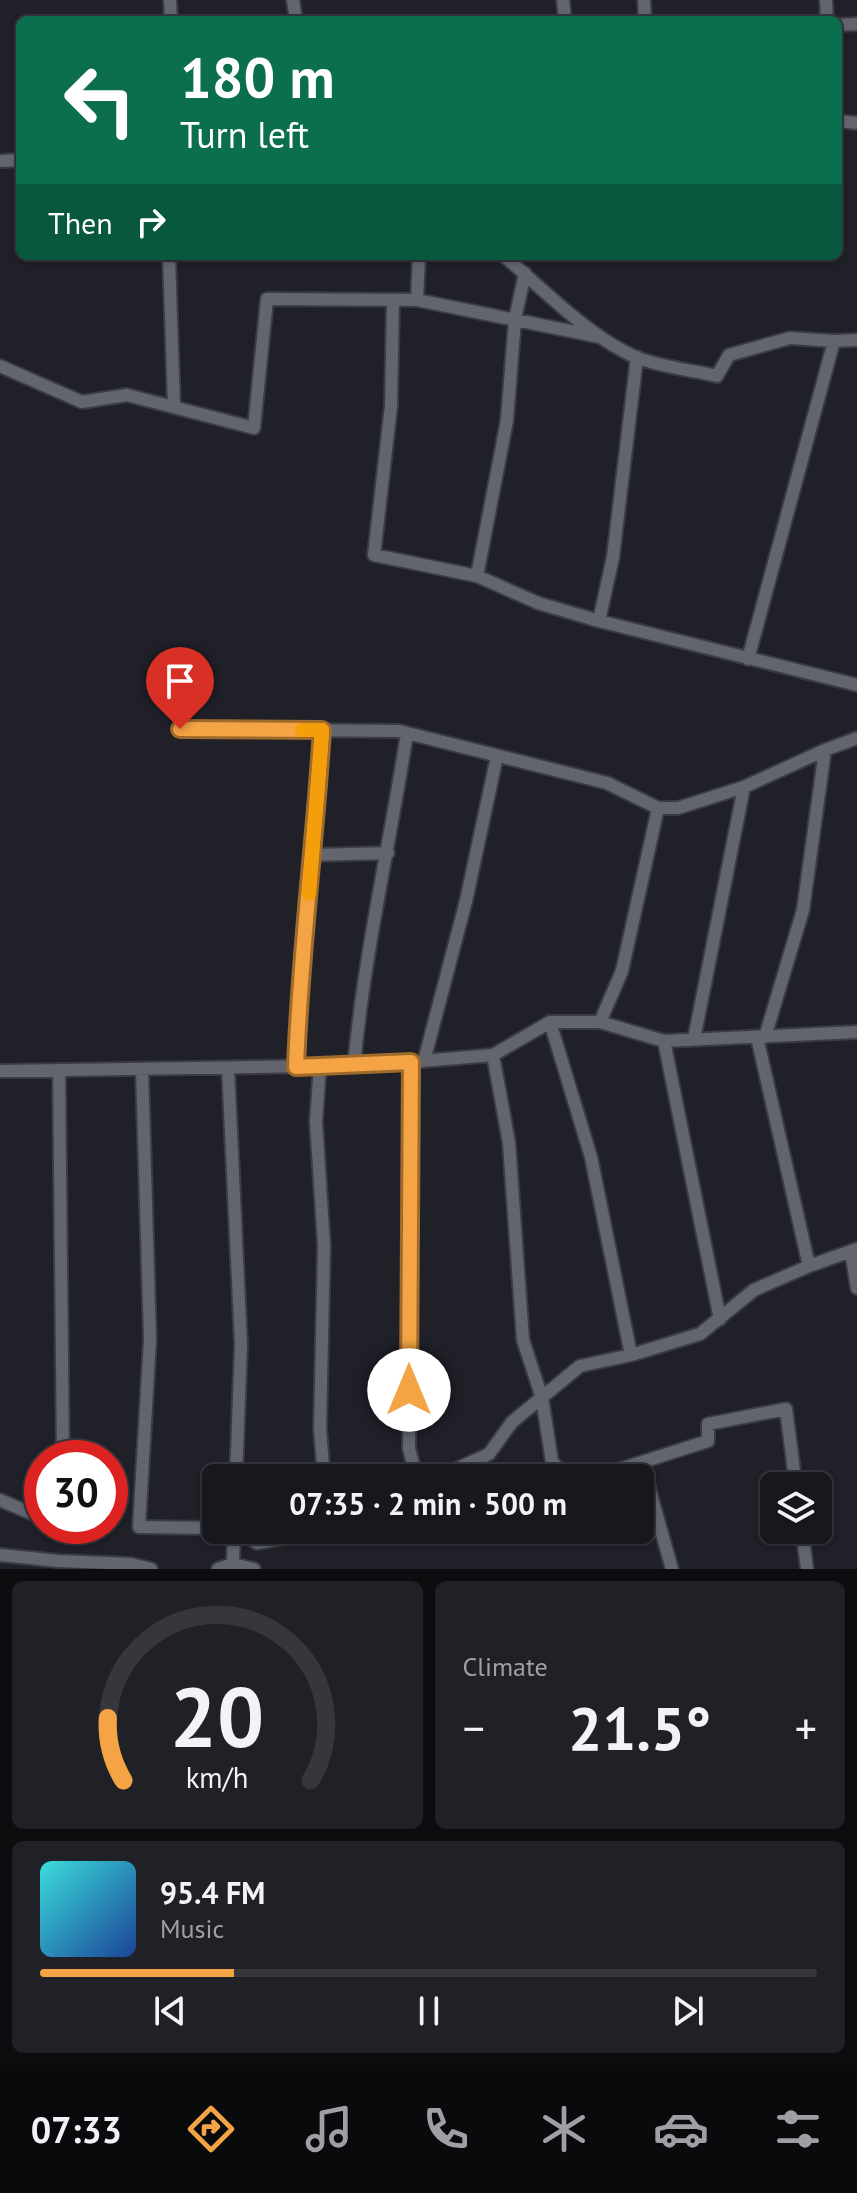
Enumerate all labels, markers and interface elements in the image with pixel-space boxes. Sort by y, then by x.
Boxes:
text: 180 m [180,41,335,113]
icon: left [48,48,152,152]
text: Turn left [180,111,309,158]
icon: right [129,200,173,244]
text: Then [48,203,113,242]
pin [146,647,214,729]
icon: arrive [158,659,202,703]
position arrow [367,1348,451,1432]
speed limit sign: 30 [24,1440,128,1544]
map controls [760,1472,832,1544]
button: layers [760,1472,832,1544]
text: 07:35 · 2 min · 500 m [289,1484,567,1523]
text: Climate [463,1650,548,1683]
text: 20 [170,1662,264,1770]
text: 21.5° [568,1689,711,1767]
text: − [463,1699,485,1756]
text: + [795,1699,817,1756]
text: km/h [186,1759,249,1796]
text: 95.4 FM [160,1873,265,1912]
text: Music [160,1912,224,1945]
icon: previous [148,1989,192,2033]
icon: pause [407,1989,451,2033]
icon: next [666,1989,710,2033]
icon: directions [183,2101,239,2157]
icon: music [301,2101,357,2157]
icon: phone [418,2101,474,2157]
icon: climate [536,2101,592,2157]
icon: car [653,2101,709,2157]
icon: filters [770,2101,826,2157]
text: 07:33 [31,2106,122,2153]

